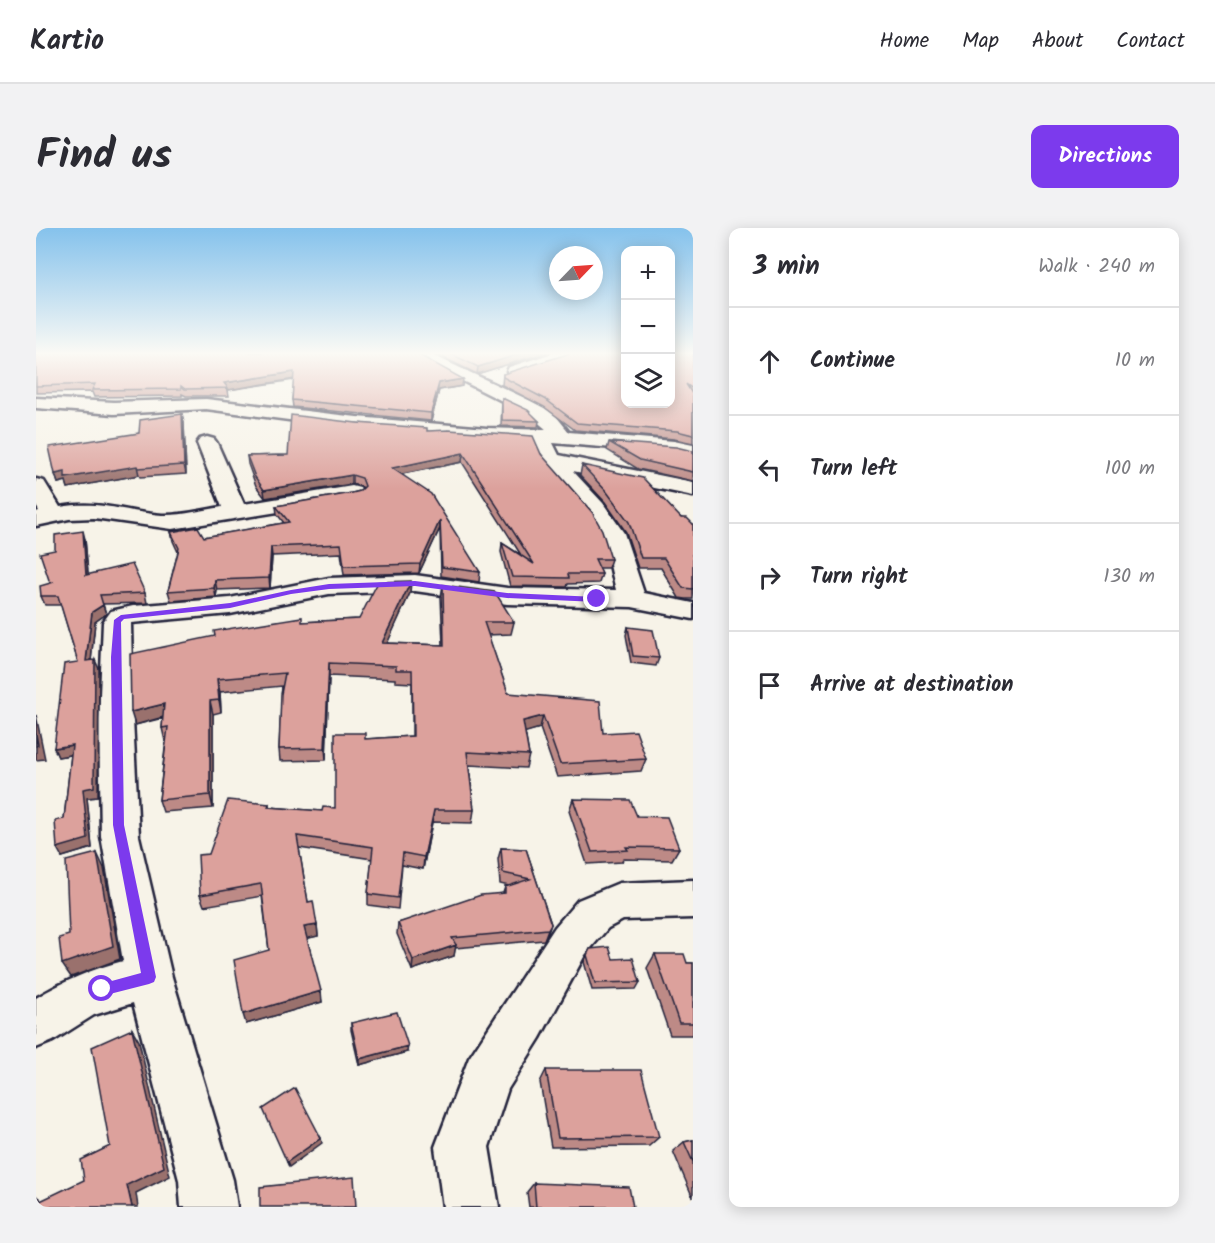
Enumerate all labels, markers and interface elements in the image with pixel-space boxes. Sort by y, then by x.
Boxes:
text: Kartio [30,19,104,64]
text: Home [880,25,929,58]
text: Map [962,25,999,58]
text: About [1032,25,1083,58]
text: Contact [1116,25,1185,58]
text: Find us [36,123,172,190]
button: Directions [1031,125,1179,188]
north arrow [549,246,603,300]
map controls [621,246,675,408]
button: + [621,246,675,300]
text: 3 min [753,246,820,288]
text: Walk · 240 m [1038,251,1155,283]
button: − [621,300,675,354]
text: Continue [810,344,895,379]
icon: ahead [753,345,786,378]
text: 10 m [1115,345,1155,377]
button: layers [621,354,675,408]
text: Turn left [810,452,897,487]
icon: left [753,453,786,486]
text: 100 m [1105,453,1155,485]
text: Turn right [810,560,908,595]
icon: right [753,561,786,594]
text: 130 m [1103,561,1155,593]
route end [583,585,609,611]
text: Arrive at destination [810,668,1013,703]
icon: arrive [753,669,786,702]
route start [88,975,114,1001]

